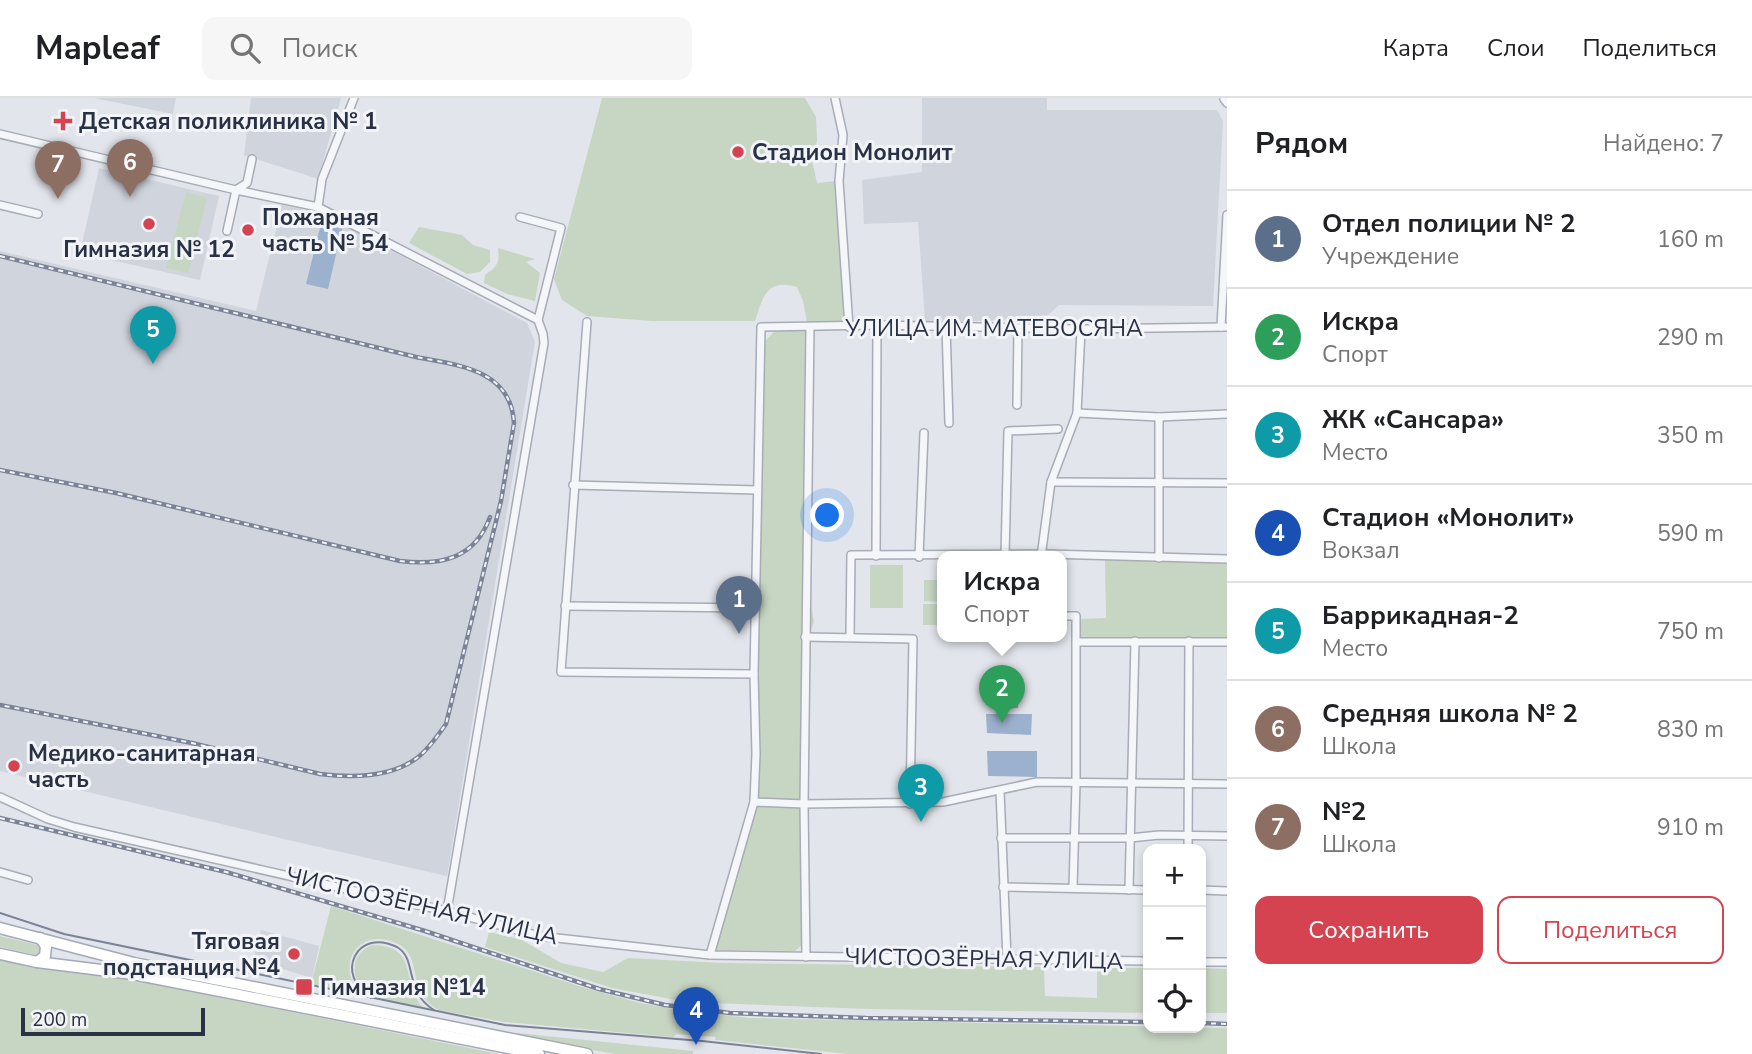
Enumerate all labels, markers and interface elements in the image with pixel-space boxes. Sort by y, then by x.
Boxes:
search box [202,17,692,80]
text: Mapleaf [35,26,160,71]
icon: search [226,29,264,67]
text: Поиск [282,31,357,66]
text: Карта [1383,32,1449,64]
text: Слои [1487,32,1544,64]
text: Поделиться [1582,32,1717,64]
place label: Детская поликлиника № 1 [79,106,378,137]
marker: Детская поликлиника № 1 [53,111,73,131]
text: Рядом [1255,123,1348,164]
text: Найдено: 7 [1603,128,1724,159]
place label: Стадион Монолит [752,137,953,168]
pin: 6 [107,139,153,197]
pin: 7 [35,141,81,199]
marker: Стадион Монолит [730,144,746,160]
place label: Пожарная часть № 54 [262,202,388,259]
text: Отдел полиции № 2 [1322,206,1576,241]
marker: Гимназия № 12 [141,216,157,232]
marker: Пожарная часть № 54 [240,222,256,238]
text: 1 [1271,224,1285,255]
text: 160 m [1657,224,1724,255]
place label: Гимназия № 12 [63,234,235,265]
text: Учреждение [1322,241,1459,272]
text: Искра [1322,304,1399,339]
pin: 5 [130,306,176,364]
street label: УЛИЦА ИМ. МАТЕВОСЯНА [844,313,1143,344]
text: 2 [1271,322,1285,353]
text: 290 m [1657,322,1724,353]
text: Спорт [1322,339,1388,370]
text: ЖК «Сансара» [1322,402,1504,437]
text: 3 [1271,420,1285,451]
text: 350 m [1657,420,1724,451]
text: Место [1322,437,1388,468]
your location [810,498,844,532]
text: Стадион «Монолит» [1322,500,1575,535]
text: 4 [1271,518,1285,549]
text: 590 m [1657,518,1724,549]
text: Вокзал [1322,535,1400,566]
popup [937,551,1067,642]
text: Искра [963,564,1041,599]
pin: 1 [716,576,762,634]
text: Баррикадная-2 [1322,598,1519,633]
text: Спорт [963,599,1029,630]
text: 5 [1271,616,1285,647]
text: 750 m [1657,616,1724,647]
text: Место [1322,633,1388,664]
pin: 2 [979,665,1025,723]
text: Средняя школа № 2 [1322,696,1578,731]
text: 6 [1271,714,1285,745]
text: 830 m [1657,714,1724,745]
text: Школа [1322,731,1397,762]
place label: Медико-санитарная часть [28,738,256,795]
marker: Медико-санитарная часть [6,758,22,774]
pin: 3 [898,764,944,822]
text: №2 [1322,794,1366,829]
text: 7 [1271,812,1285,843]
text: 910 m [1657,812,1724,843]
text: Школа [1322,829,1397,860]
map controls [1143,844,1206,1033]
button: + [1143,844,1206,907]
street label: ЧИСТООЗЁРНАЯ УЛИЦА [283,860,561,952]
button: Сохранить [1255,896,1483,964]
button: Поделиться [1497,896,1724,964]
button: − [1143,907,1206,970]
place label: Тяговая подстанция №4 [103,926,280,983]
street label: ЧИСТООЗЁРНАЯ УЛИЦА [845,941,1124,977]
marker: Тяговая подстанция №4 [286,946,302,962]
button: locate [1143,970,1206,1033]
place label: Гимназия №14 [320,972,486,1003]
marker: Гимназия №14 [294,977,314,997]
pin: 4 [673,987,719,1045]
scale bar [21,1005,205,1037]
text: 200 m [32,1007,87,1033]

